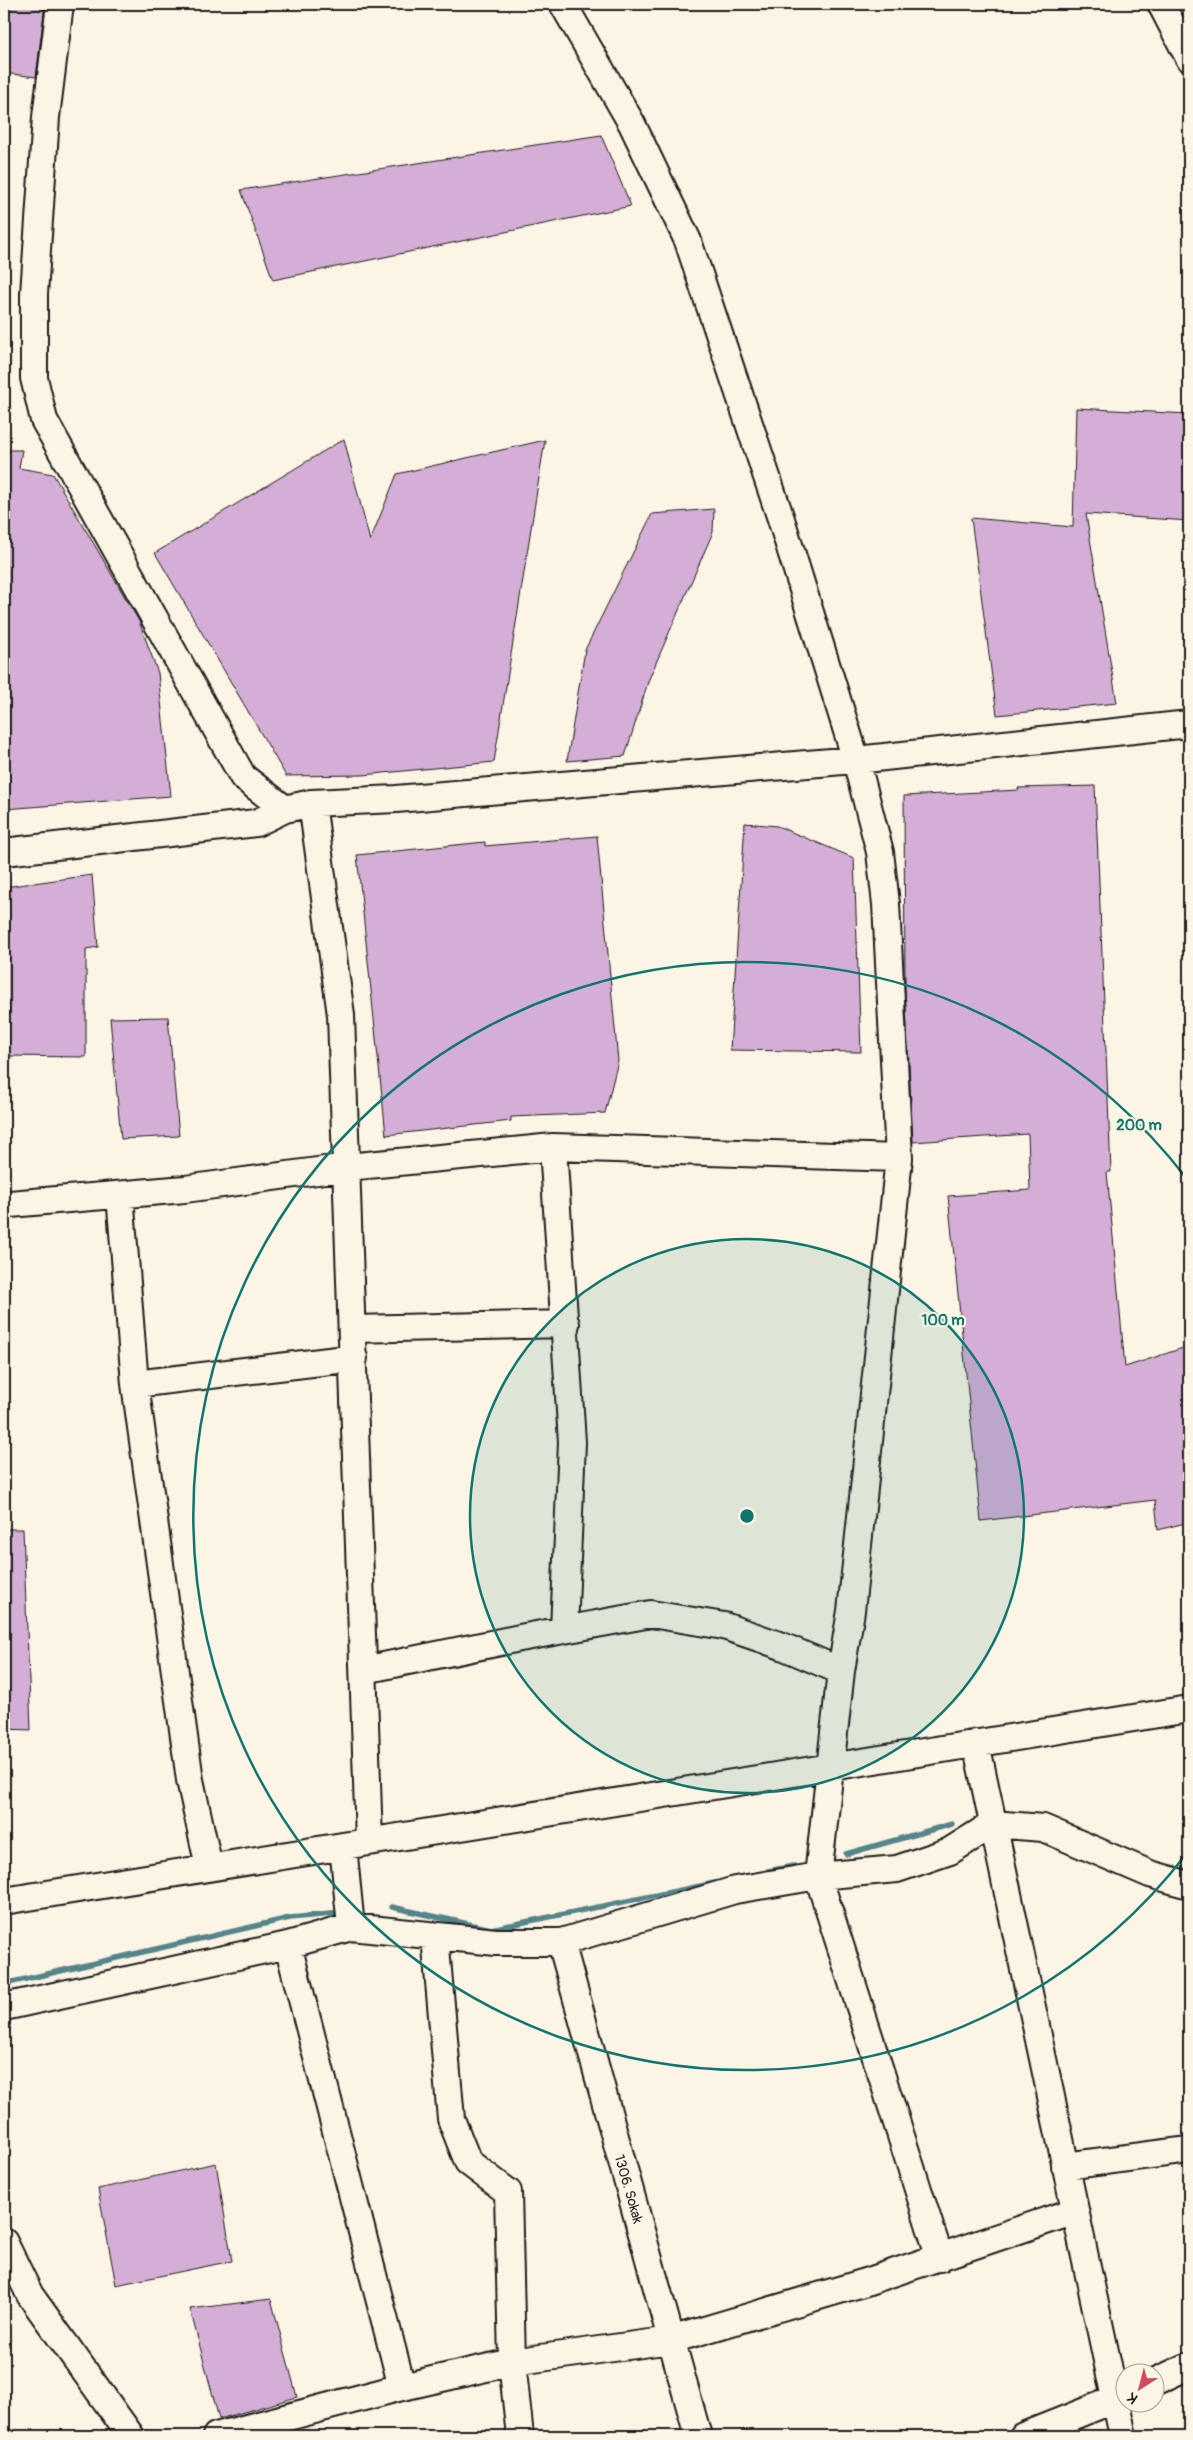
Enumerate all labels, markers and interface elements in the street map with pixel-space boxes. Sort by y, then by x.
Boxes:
text: 200 m [1116,1116,1162,1135]
text: 100 m [922,1311,964,1330]
centre of rings [738,1507,756,1525]
street label: 1306. Sokak [611,2153,647,2226]
north arrow [1116,2362,1166,2412]
text: K [1124,2388,1141,2407]

